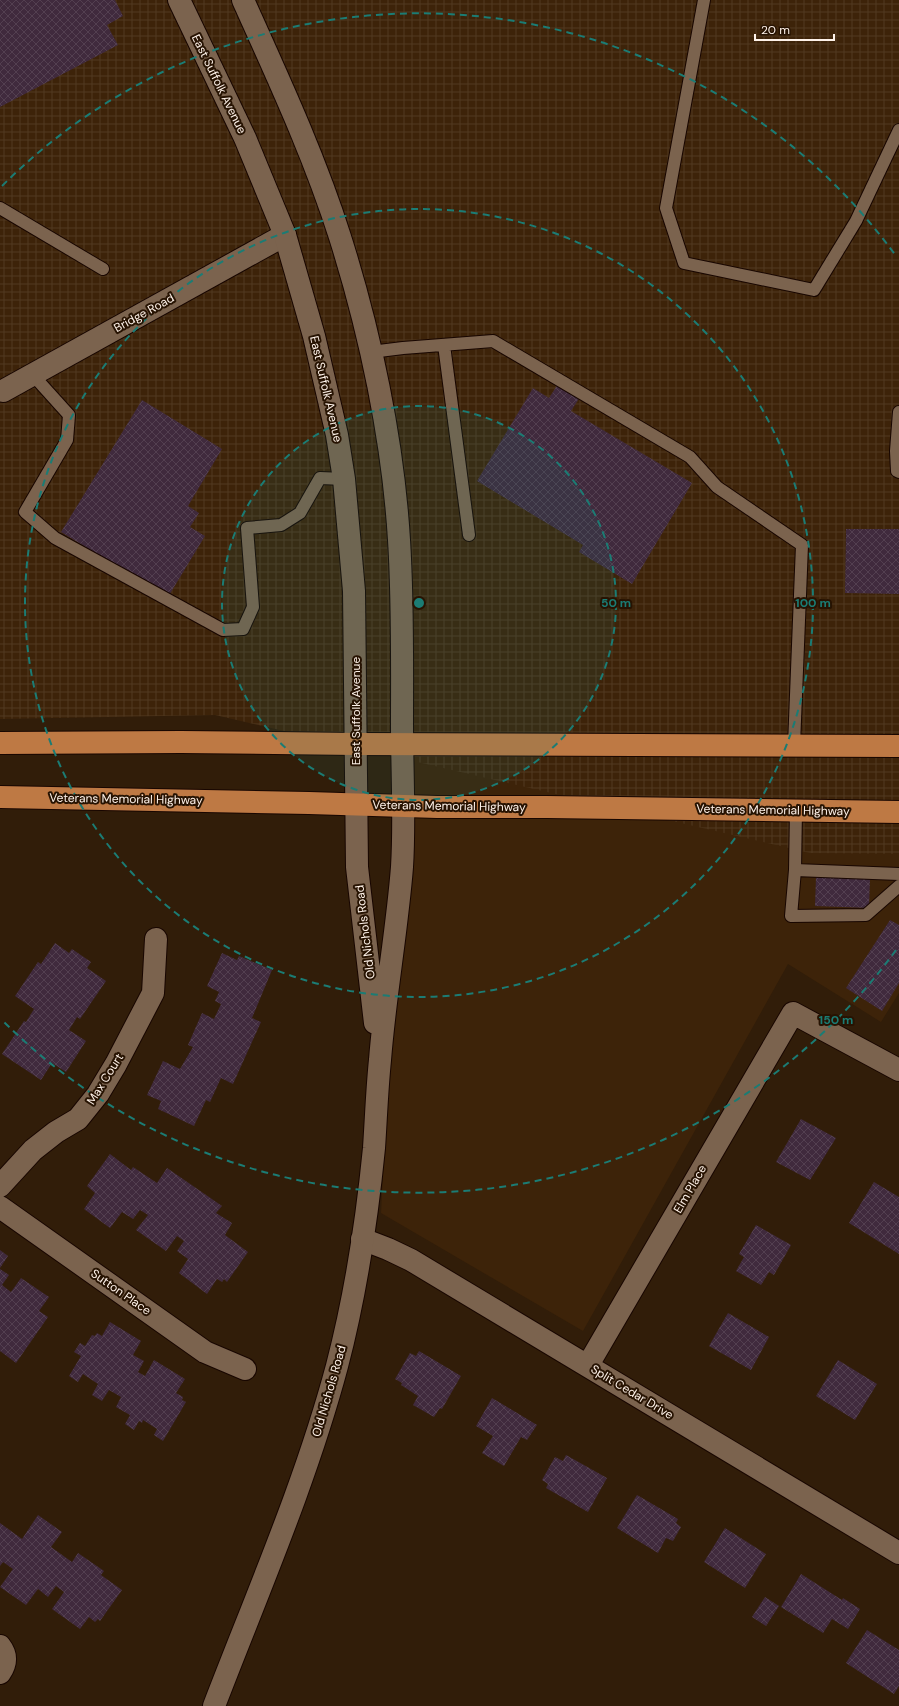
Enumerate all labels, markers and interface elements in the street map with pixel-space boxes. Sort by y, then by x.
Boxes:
scale bar [755,16,834,42]
text: 20 m [761,22,790,38]
street label: East Suffolk Avenue [188,32,250,136]
street label: Bridge Road [111,290,177,336]
street label: East Suffolk Avenue [306,334,346,444]
text: 50 m [601,595,631,611]
text: 100 m [795,595,831,611]
centre of rings [412,596,426,610]
street label: East Suffolk Avenue [348,657,364,765]
street label: Veterans Memorial Highway [49,790,203,808]
street label: Veterans Memorial Highway [372,797,526,815]
street label: Veterans Memorial Highway [696,801,850,819]
street label: Old Nichols Road [351,884,379,980]
text: 150 m [819,1012,853,1028]
street label: Max Court [83,1050,127,1108]
street label: Elm Place [670,1162,710,1216]
street label: Sutton Place [88,1265,154,1319]
street label: Old Nichols Road [308,1343,350,1439]
street label: Split Cedar Drive [588,1361,676,1423]

